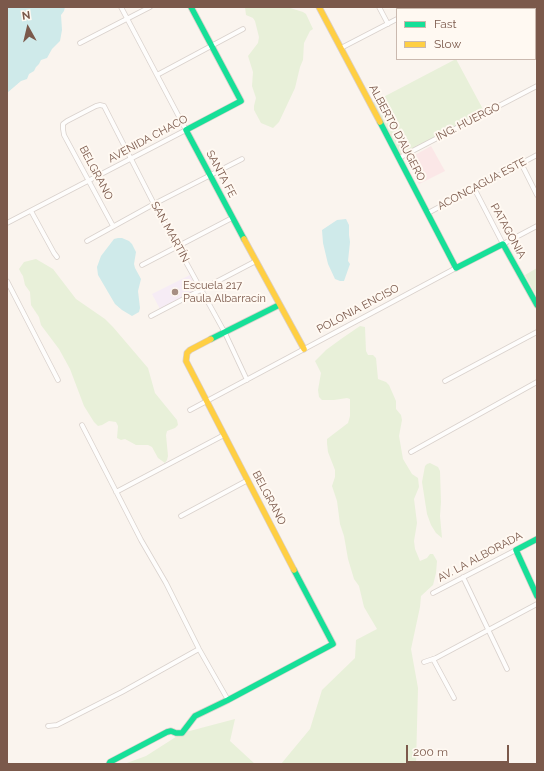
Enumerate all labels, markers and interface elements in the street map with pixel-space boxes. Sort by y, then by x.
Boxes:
north arrow [8,8,48,48]
legend [396,8,536,60]
text: N [21,9,31,23]
text: Fast [434,17,457,31]
text: Slow [434,37,461,51]
street label: ALBERTO D'AUGERO [366,83,428,183]
street label: ING. HUERGO [434,100,502,144]
street label: AVENIDA CHACO [106,112,190,166]
street label: BELGRANO [76,144,116,202]
street label: SANTA FE [203,148,239,200]
street label: ACONCAGUA ESTE [435,155,529,213]
street label: SAN MARTÍN [148,199,192,265]
street label: PATAGONIA [487,201,529,261]
place label: Escuela 217 Paula Albarracín [183,279,266,305]
street label: POLONIA ENCISO [315,282,401,336]
marker: Escuela 217 Paula Albarracín [170,287,180,297]
street label: BELGRANO [249,469,289,527]
street label: AV. LA ALBORADA [435,529,525,585]
scale bar [408,737,511,763]
text: 200 m [413,745,448,759]

